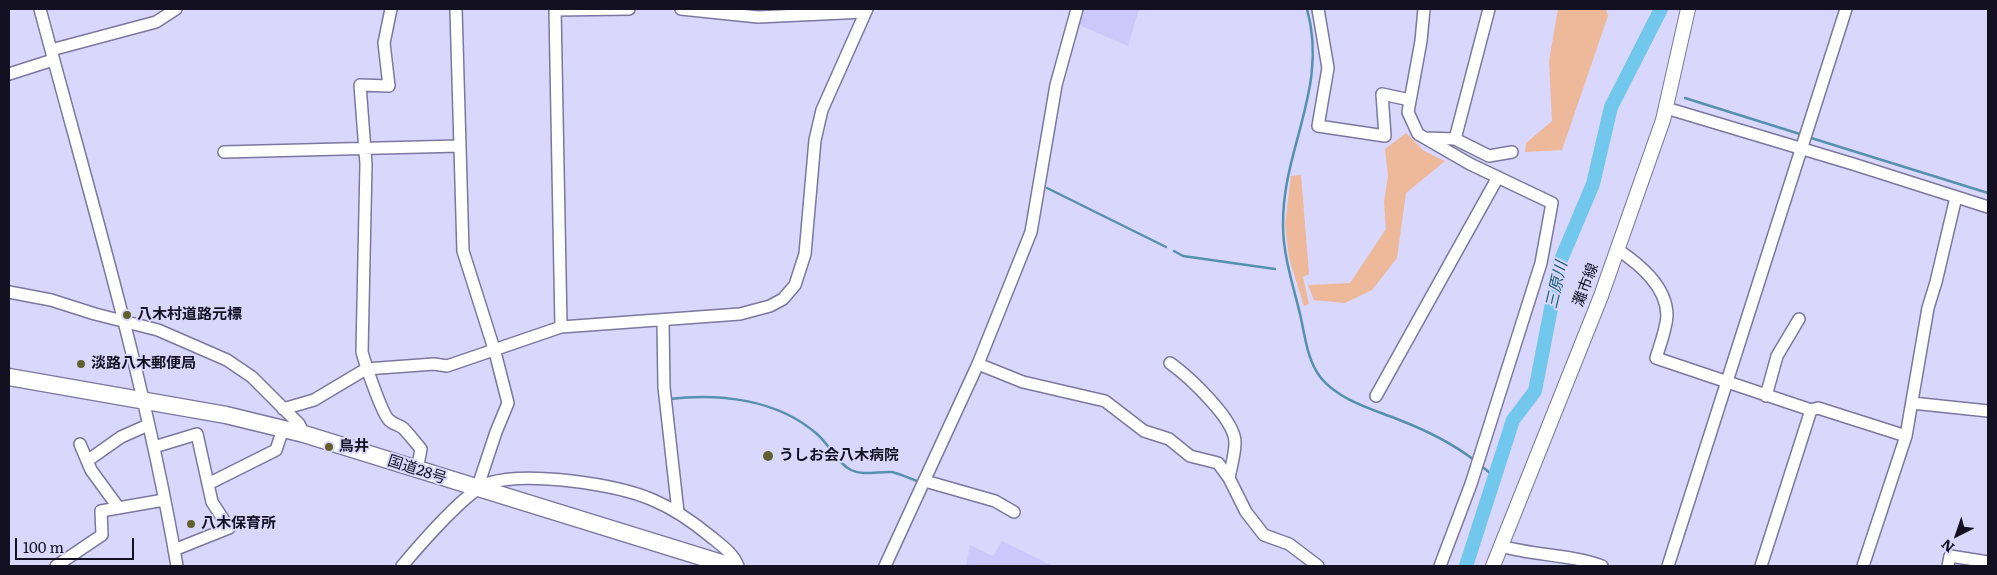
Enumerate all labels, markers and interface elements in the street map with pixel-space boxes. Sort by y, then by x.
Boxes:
water label: 三原川 [1542,259,1572,311]
street label: 灘市線 [1570,261,1602,309]
place label: 八木村道路元標 [137,306,242,324]
marker: 八木村道路元標 [121,309,133,321]
place label: 淡路八木郵便局 [91,355,196,373]
marker: 淡路八木郵便局 [75,358,87,370]
place label: 鳥井 [339,438,369,456]
marker: 鳥井 [323,441,335,453]
place label: うしお会八木病院 [779,447,899,465]
marker: うしお会八木病院 [761,449,775,463]
street label: 国道28号 [385,452,449,488]
north arrow [1932,510,1982,560]
place label: 八木保育所 [201,515,276,533]
marker: 八木保育所 [185,518,197,530]
scale bar [18,528,136,560]
text: 100 m [23,535,64,558]
text: N [1936,535,1958,558]

